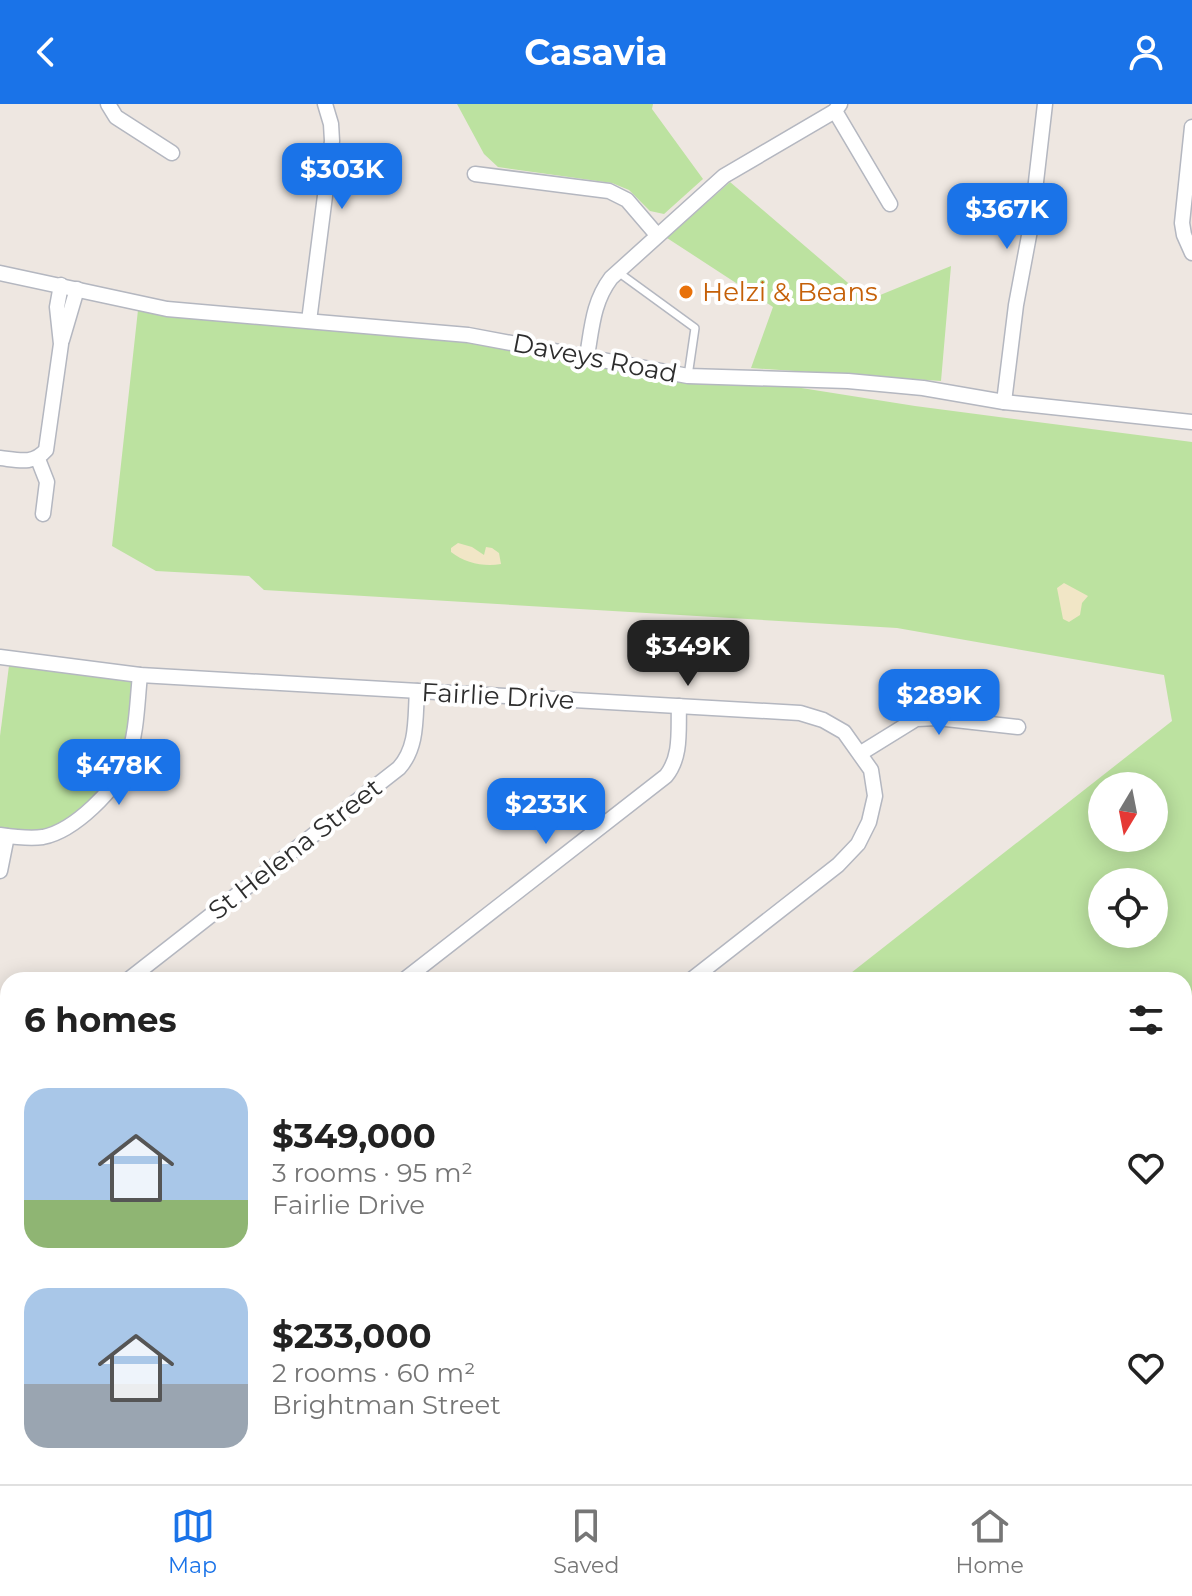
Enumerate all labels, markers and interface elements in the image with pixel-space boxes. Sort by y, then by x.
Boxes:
icon: back [24,30,68,74]
text: Casavia [524,30,668,74]
icon: person [1124,30,1168,74]
pin: $303K [286,143,398,211]
text: $303K [300,153,384,185]
pin: $367K [951,183,1063,251]
text: $367K [965,193,1049,225]
place label: Helzi & Beans [702,276,878,308]
marker: Helzi & Beans [677,283,695,301]
street label: Daveys Road [510,326,680,390]
pin: $349K [632,620,744,688]
text: $349K [645,630,731,662]
pin: $289K [883,669,995,737]
street label: Fairlie Drive [421,676,575,716]
text: $289K [897,679,981,711]
pin: $478K [63,739,175,807]
text: $478K [76,749,162,781]
street label: St Helena Street [202,771,388,927]
north arrow [1088,772,1168,852]
map controls [1088,772,1168,948]
pin: $233K [490,778,602,846]
text: $233K [505,788,587,820]
button: locate [1088,868,1168,948]
icon: filters [1124,998,1168,1042]
text: 6 homes [24,999,177,1041]
text: $349,000 [272,1115,436,1157]
icon: home [88,1120,184,1216]
icon: heart [1124,1146,1168,1190]
text: 3 rooms · 95 m² [272,1157,473,1189]
text: Fairlie Drive [272,1189,425,1221]
text: $233,000 [272,1315,432,1357]
icon: home [88,1320,184,1416]
icon: heart [1124,1346,1168,1390]
text: 2 rooms · 60 m² [272,1357,475,1389]
text: Brightman Street [272,1389,501,1421]
tab: Map [168,1504,217,1579]
tab: Saved [553,1504,619,1579]
tab: Home [956,1504,1024,1579]

